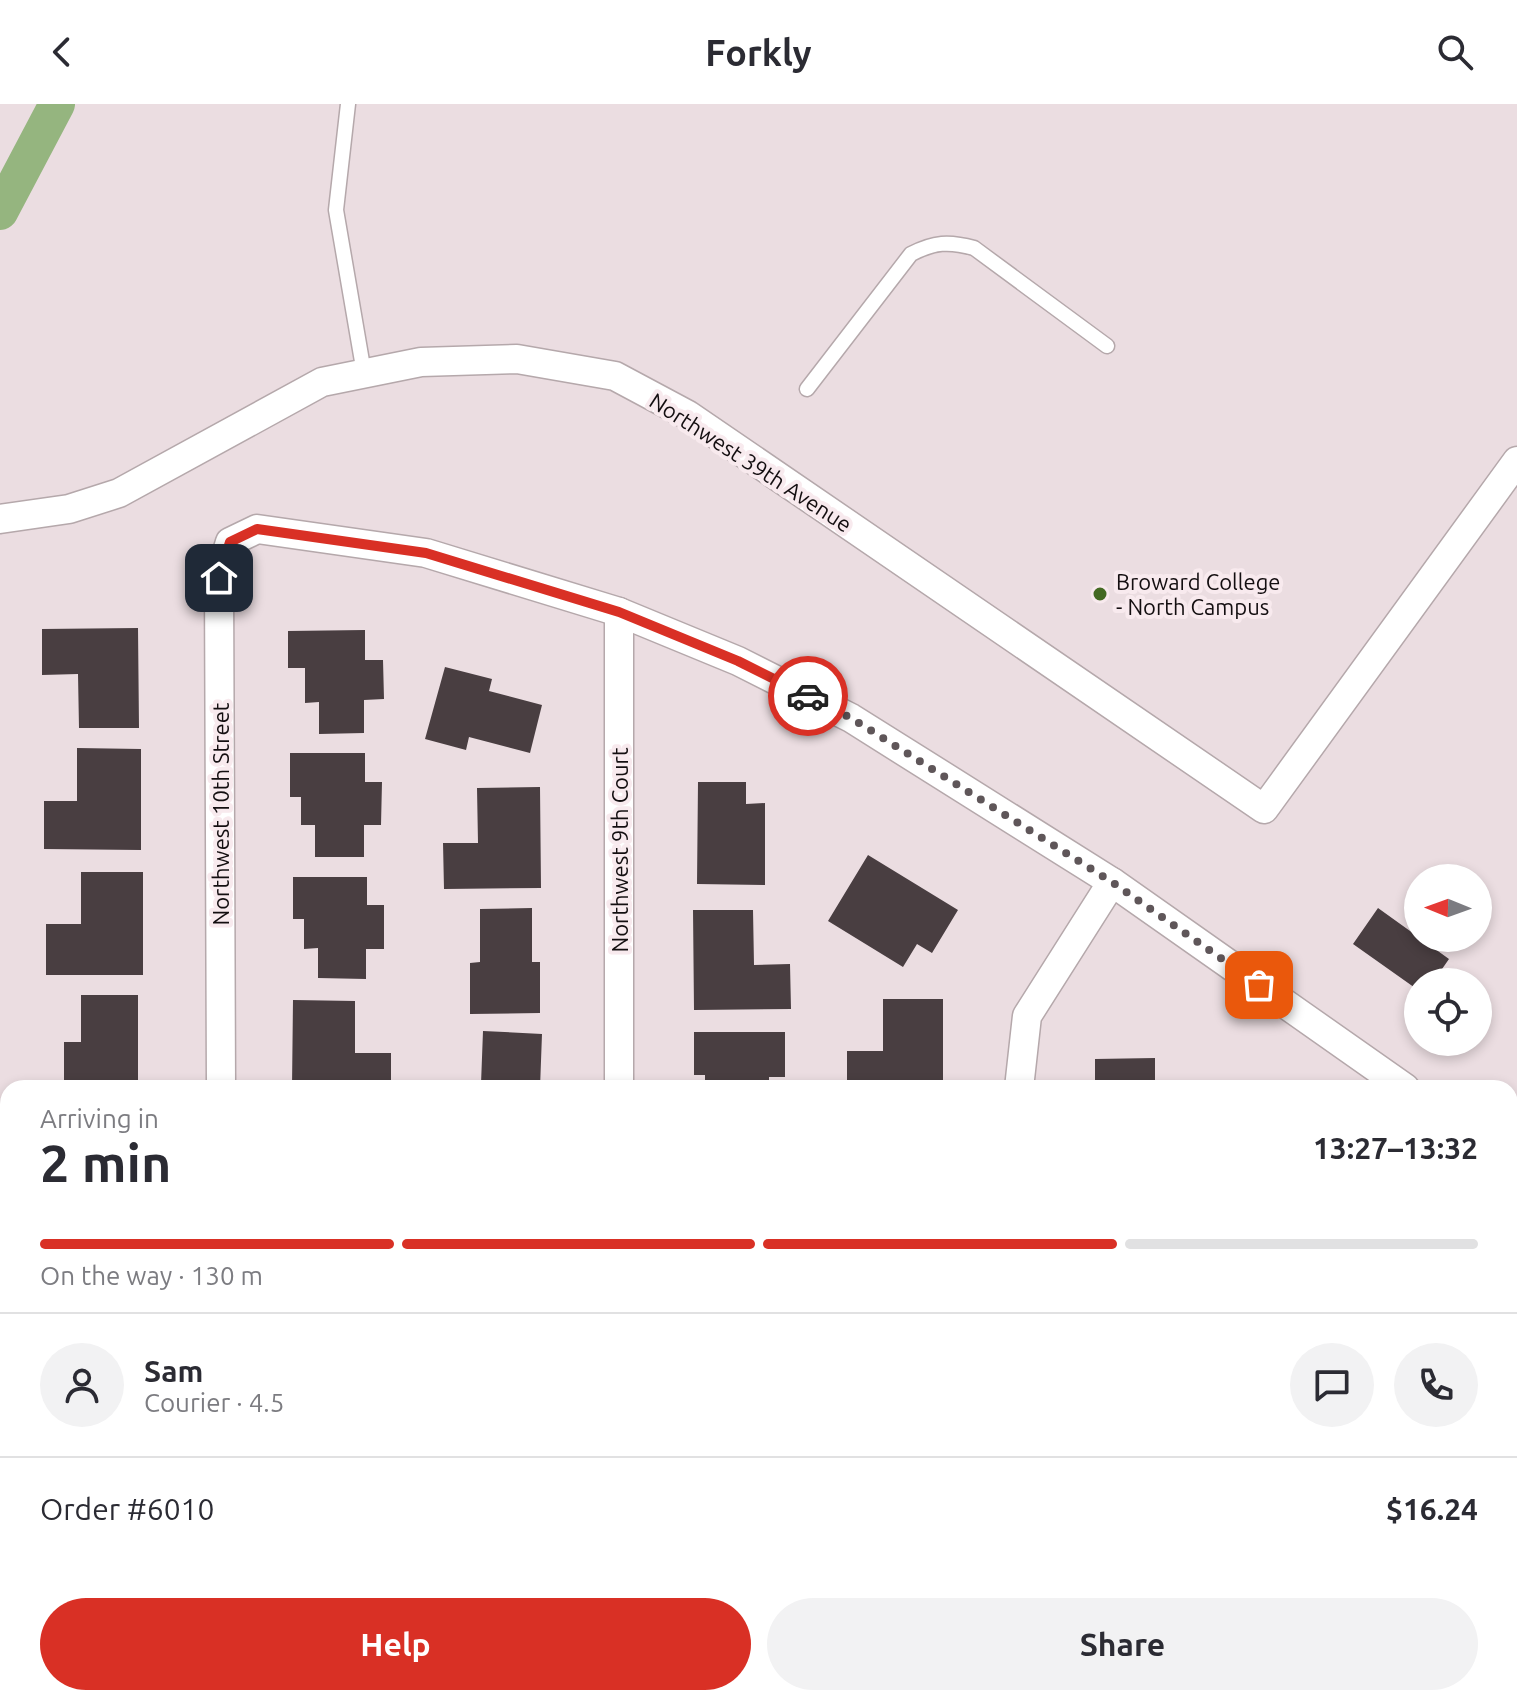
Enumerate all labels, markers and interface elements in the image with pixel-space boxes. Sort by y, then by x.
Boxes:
icon: back [40,30,84,74]
icon: search [1433,30,1477,74]
text: Forkly [705,32,812,73]
street label: Northwest 39th Avenue [645,387,857,537]
pin [185,544,253,612]
icon: home [197,556,241,600]
place label: Broward College - North Campus [1116,569,1281,619]
marker: Broward College - North Campus [1091,585,1109,603]
courier [768,656,848,736]
icon: car [786,674,830,718]
street label: Northwest 10th Street [208,702,233,926]
street label: Northwest 9th Court [607,747,632,953]
north arrow [1404,864,1492,952]
map controls [1404,864,1492,1056]
pin [1225,951,1293,1019]
icon: bag [1237,963,1281,1007]
button: locate [1404,968,1492,1056]
text: Arriving in [40,1104,159,1133]
text: 13:27–13:32 [1313,1131,1478,1165]
text: 2 min [40,1134,171,1192]
text: On the way · 130 m [40,1261,263,1290]
button: person [40,1343,124,1427]
button: chat [1290,1343,1374,1427]
button: phone [1394,1343,1478,1427]
text: Sam [144,1354,203,1388]
text: Courier · 4.5 [144,1388,284,1417]
text: Order #6010 [40,1492,214,1526]
text: $16.24 [1386,1492,1478,1526]
button: Help [40,1598,751,1690]
button: Share [767,1598,1478,1690]

